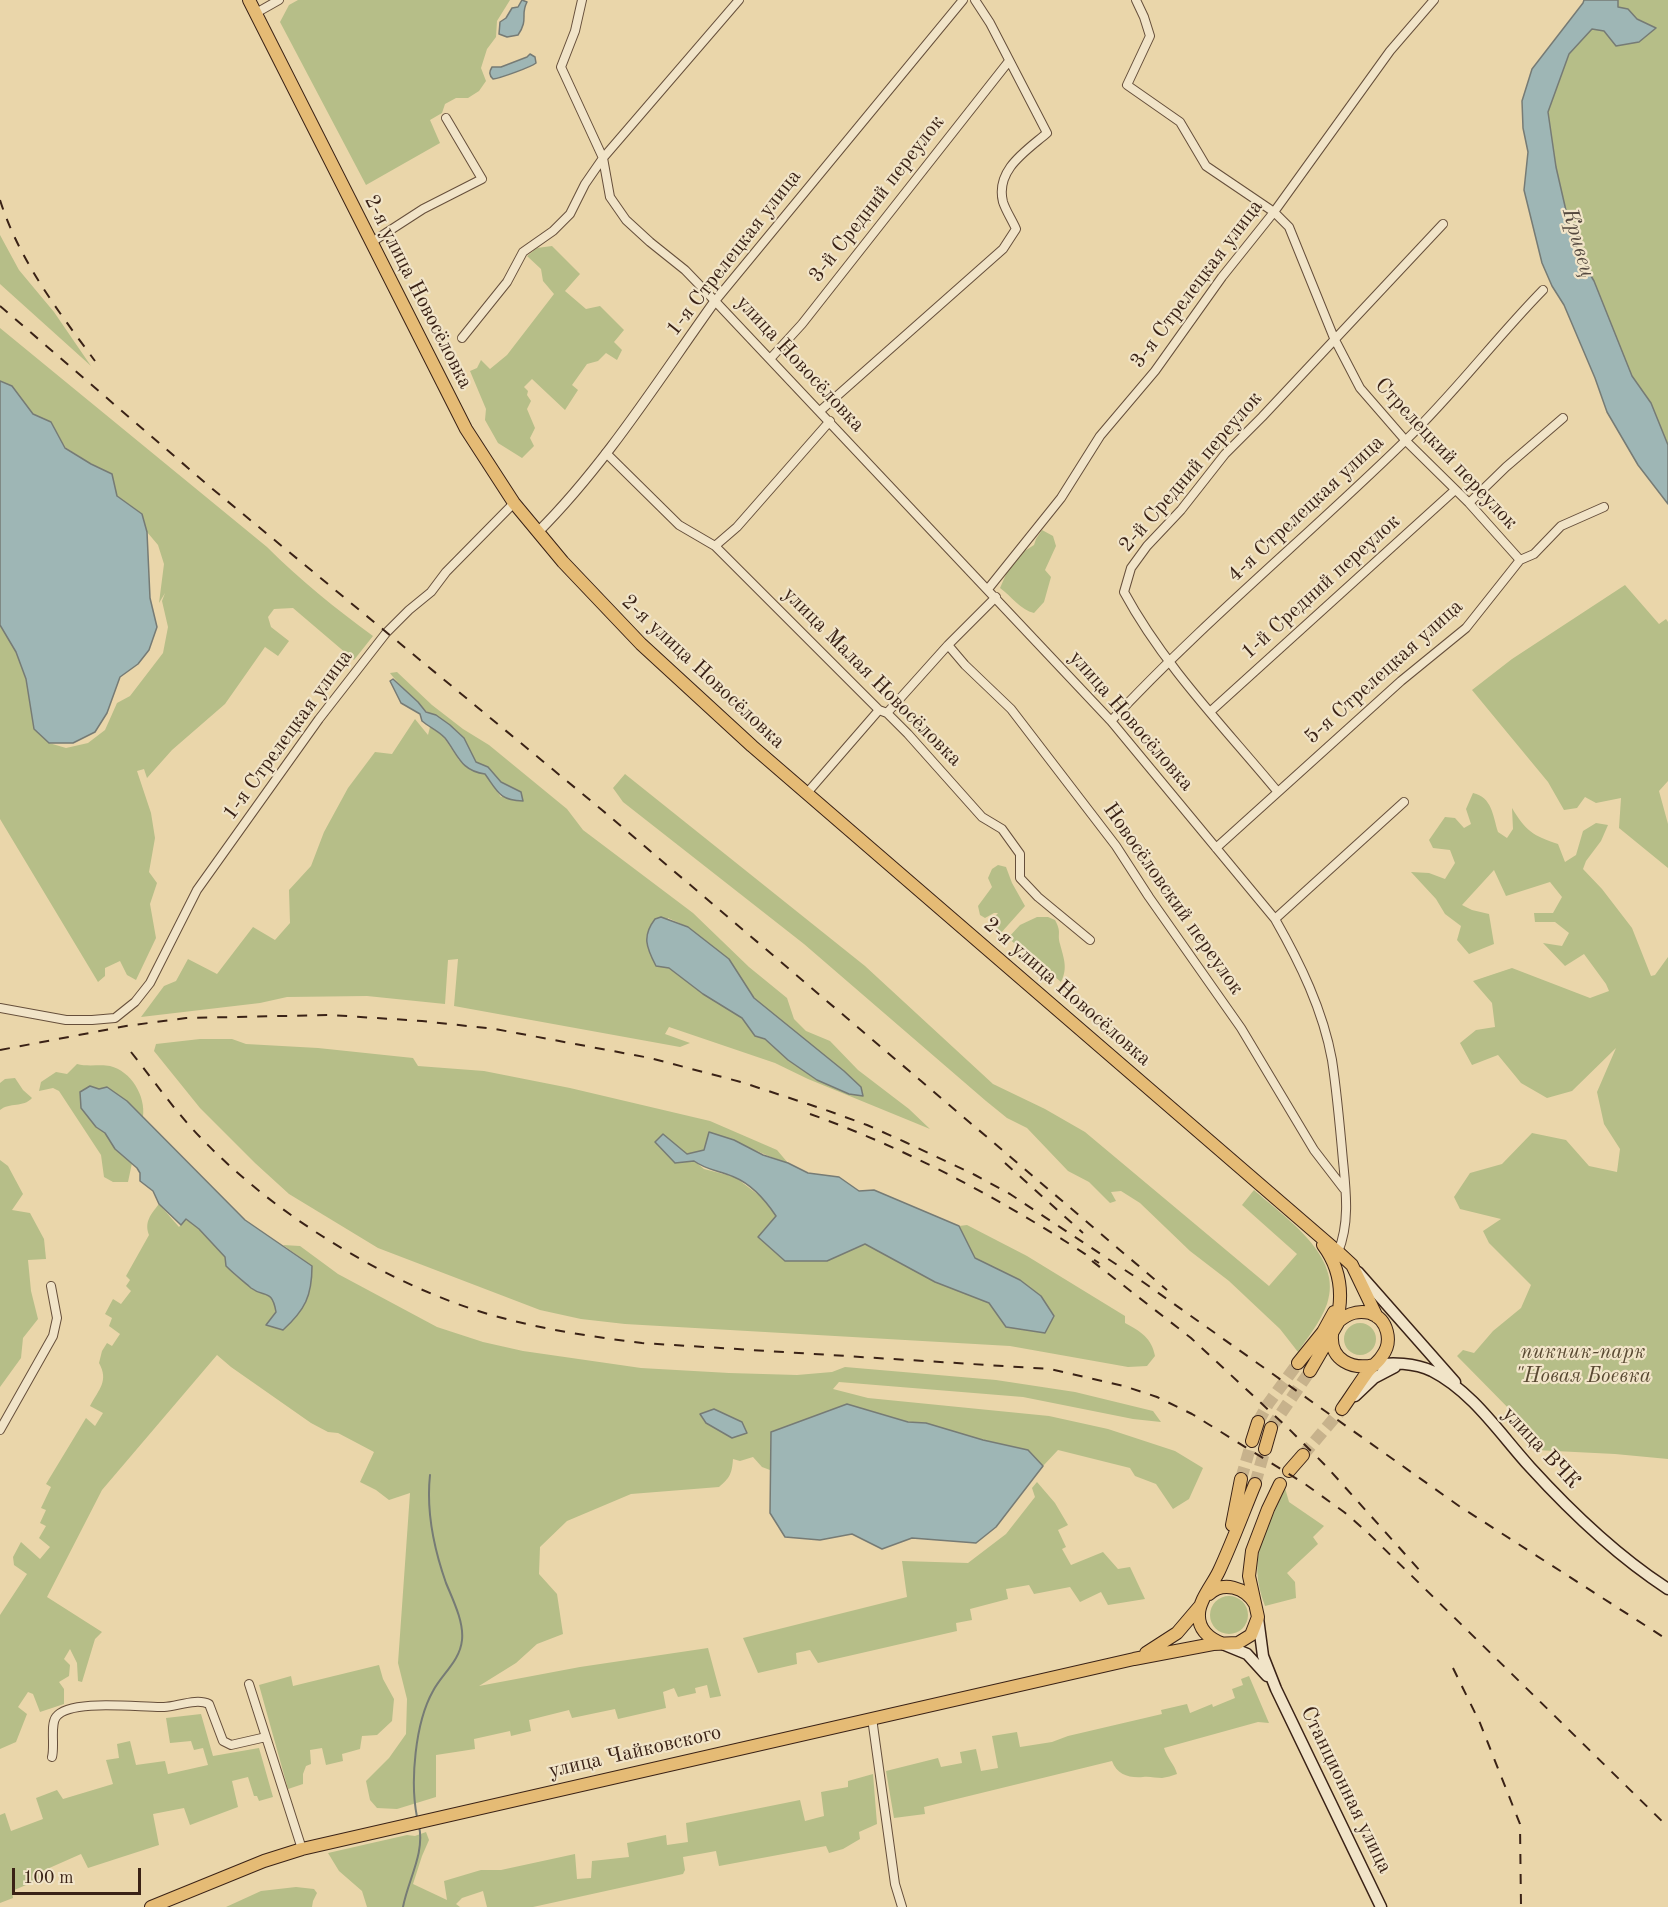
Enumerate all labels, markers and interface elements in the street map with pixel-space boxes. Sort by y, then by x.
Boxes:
street label: 3-й Средний переулок [804,110,950,288]
street label: 1-я Стрелецкая улица [661,165,807,341]
street label: 2-я улица Новосёловка [358,191,478,393]
street label: 3-я Стрелецкая улица [1125,195,1269,373]
water label: Кривец [1556,205,1600,281]
street label: улица Новосёловка [730,290,870,438]
street label: Стрелецкий переулок [1369,373,1523,535]
street label: 2-й Средний переулок [1114,386,1268,558]
street label: 4-я Стрелецкая улица [1223,430,1389,588]
street label: 1-й Средний переулок [1236,509,1406,665]
street label: улица Малая Новосёловка [777,582,967,772]
street label: 2-я улица Новосёловка [616,590,790,754]
street label: 5-я Стрелецкая улица [1300,594,1468,750]
street label: 1-я Стрелецкая улица [218,645,358,825]
street label: улица Новосёловка [1063,646,1199,796]
street label: Новосёловский переулок [1097,798,1249,1000]
street label: 2-я улица Новосёловка [978,912,1156,1072]
park label: пикник-парк "Новая Боевка [1515,1339,1651,1389]
street label: улица ВЧК [1496,1402,1586,1494]
street label: Станционная улица [1295,1702,1397,1878]
street label: улица Чайковского [546,1720,724,1784]
scale bar [15,1856,144,1894]
text: 100 m [23,1869,74,1887]

